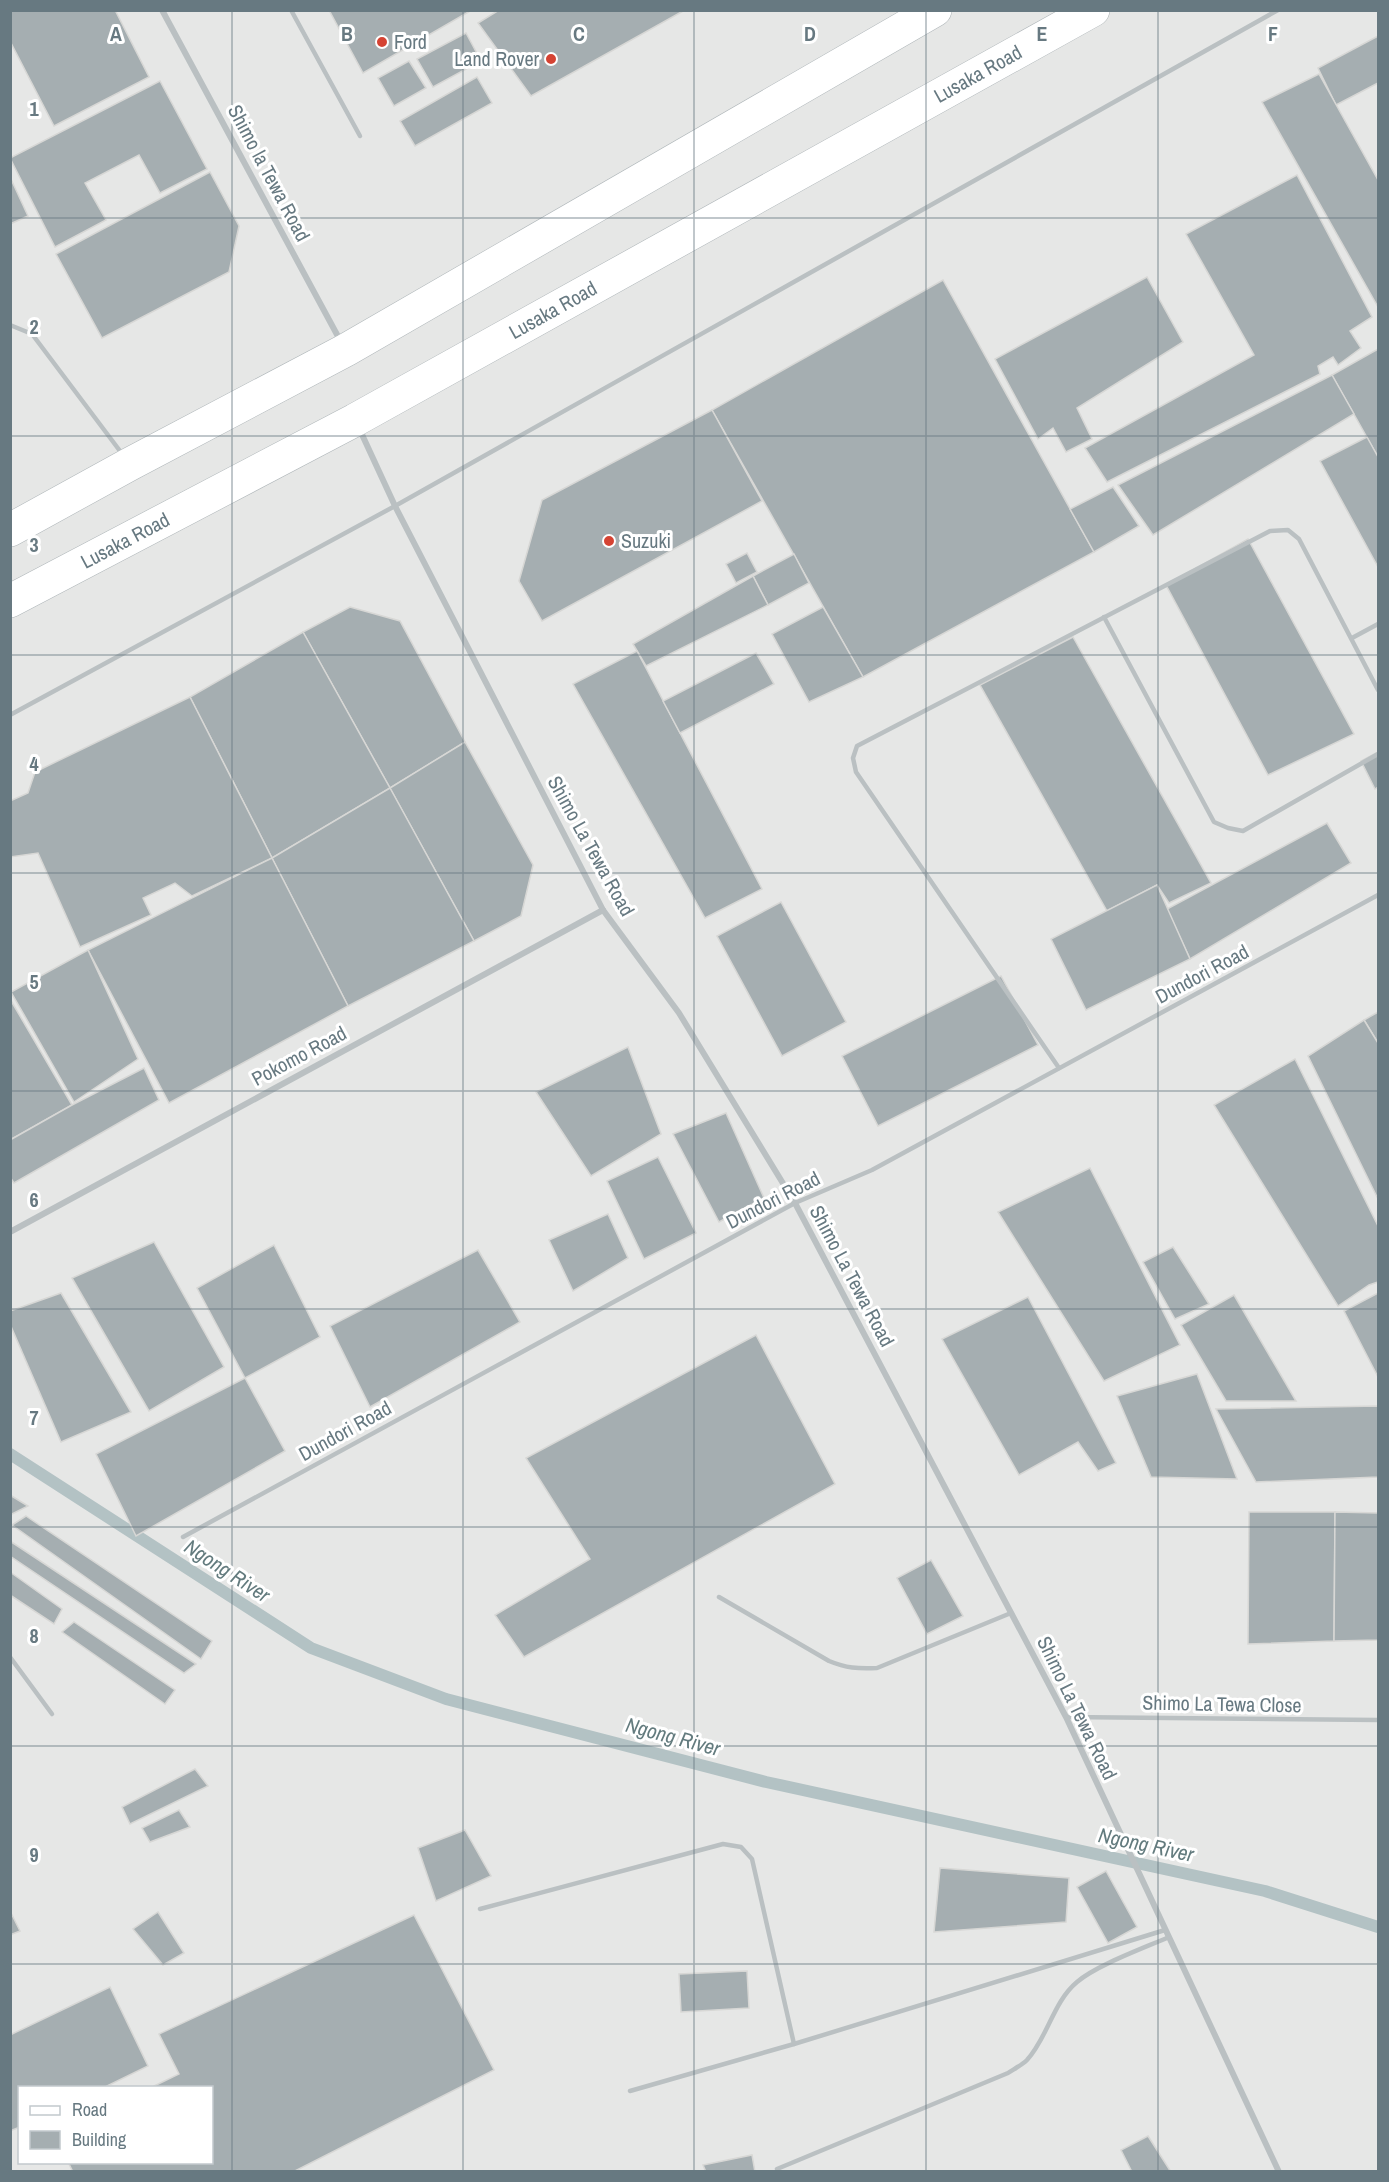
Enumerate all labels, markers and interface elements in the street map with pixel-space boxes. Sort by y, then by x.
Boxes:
text: A [110,20,122,47]
text: B [341,20,353,47]
text: C [573,20,585,47]
text: D [804,20,816,47]
text: E [1037,20,1048,47]
text: F [1268,20,1278,47]
place label: Ford [394,28,427,55]
marker: Ford [375,35,389,49]
street label: Lusaka Road [929,38,1026,109]
place label: Land Rover [454,45,540,72]
marker: Land Rover [544,52,558,66]
text: 1 [29,95,39,122]
street label: Shimo la Tewa Road [222,100,317,246]
street label: Lusaka Road [504,274,601,345]
text: 2 [29,313,39,340]
street label: Lusaka Road [76,506,174,575]
place label: Suzuki [621,527,671,554]
text: 3 [29,531,39,558]
marker: Suzuki [602,534,616,548]
text: 4 [29,750,39,777]
street label: Shimo La Tewa Road [542,771,641,921]
street label: Dundori Road [1150,938,1253,1009]
text: 5 [29,968,39,995]
street label: Pokomo Road [247,1019,351,1092]
street label: Dundori Road [721,1164,824,1235]
text: 6 [29,1186,39,1213]
street label: Shimo La Tewa Road [804,1200,901,1351]
street label: Dundori Road [294,1394,396,1467]
text: 7 [29,1404,39,1431]
water label: Ngong River [179,1532,277,1610]
text: 8 [29,1622,39,1649]
street label: Shimo La Tewa Road [1031,1632,1124,1784]
street label: Shimo La Tewa Close [1142,1689,1302,1718]
water label: Ngong River [623,1710,725,1763]
water label: Ngong River [1096,1820,1198,1869]
text: 9 [29,1841,39,1868]
legend [18,2086,213,2164]
text: Road [72,2097,107,2122]
text: Building [72,2127,127,2152]

